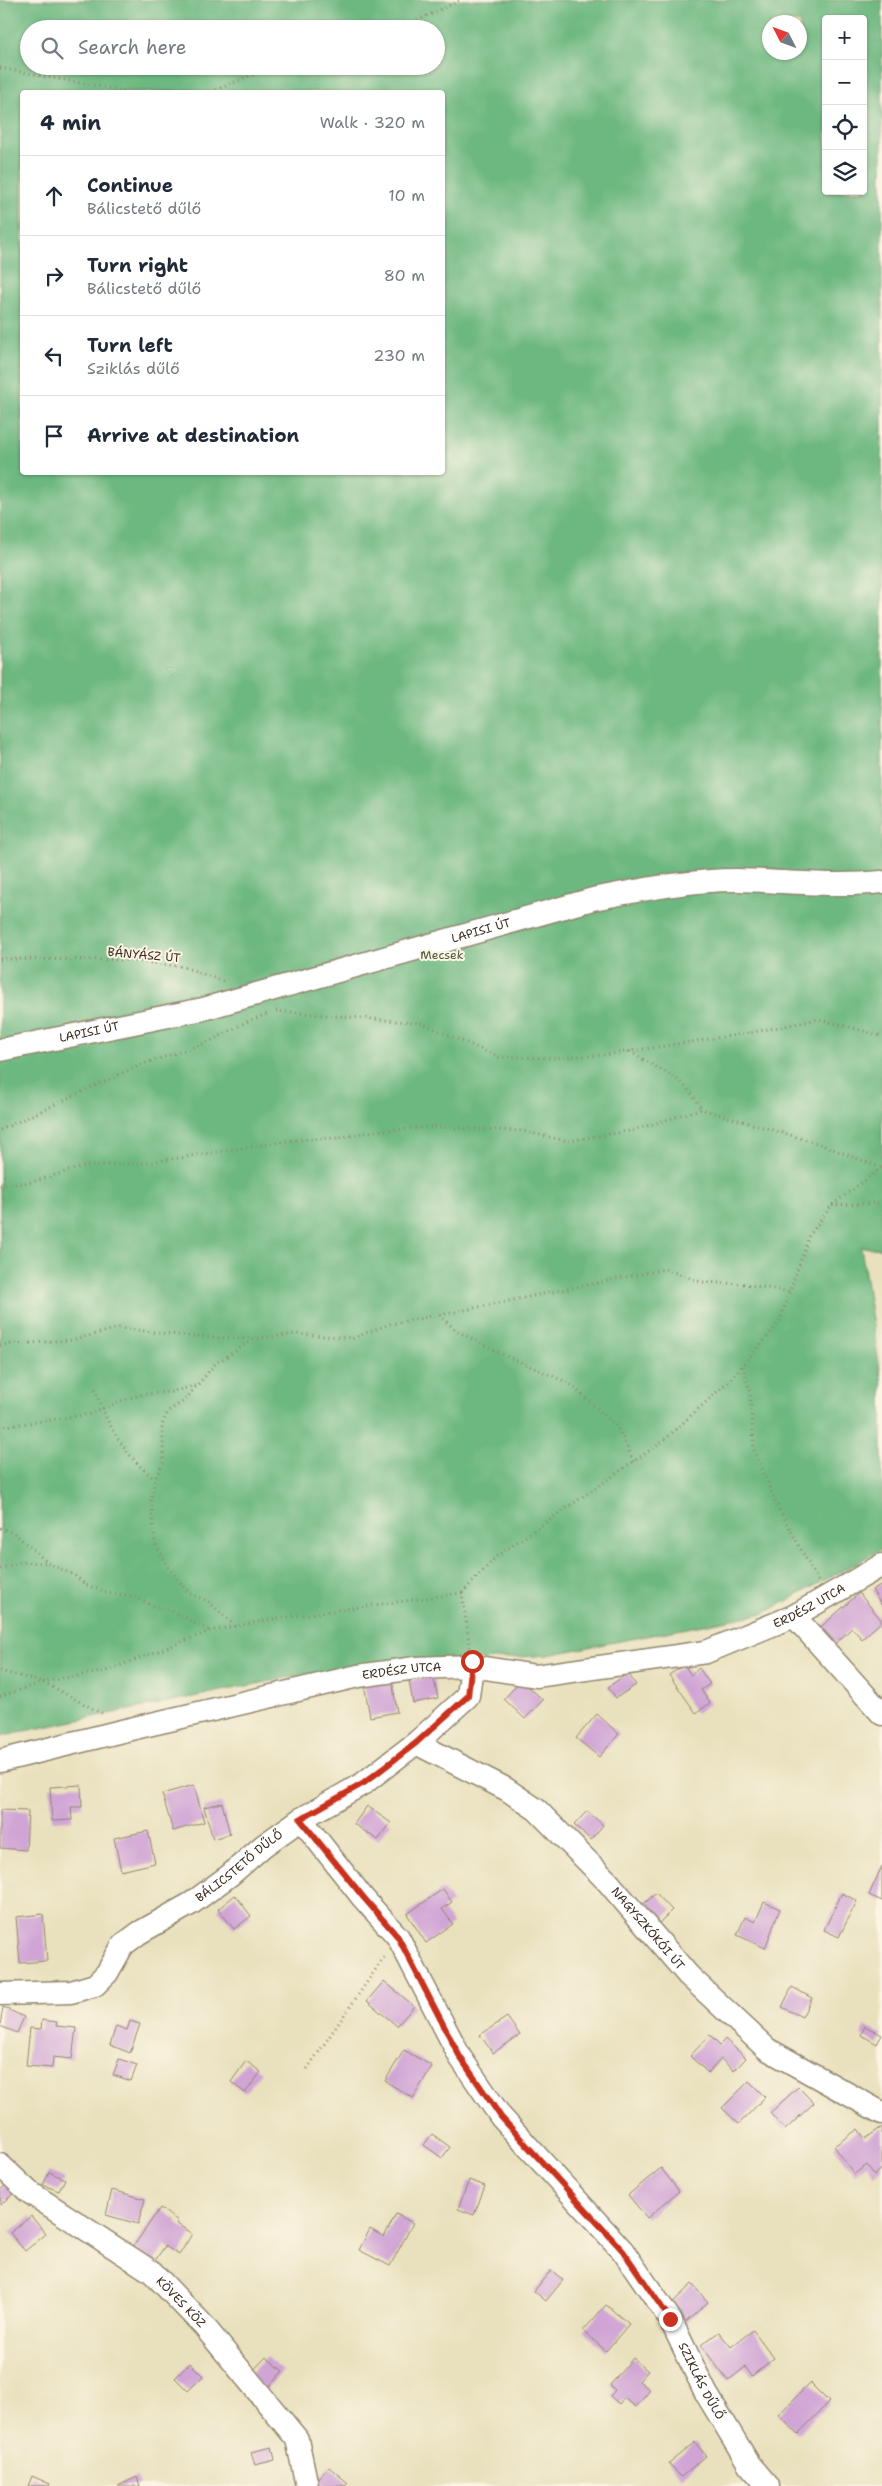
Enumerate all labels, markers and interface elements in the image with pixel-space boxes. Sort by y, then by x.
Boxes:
north arrow [762,15,807,60]
map controls [822,15,867,195]
button: + [822,15,867,60]
search box [20,20,445,75]
icon: search [38,34,66,62]
text: Search here [78,35,187,60]
button: − [822,60,867,105]
button: locate [822,105,867,150]
text: 4 min [40,109,101,137]
text: Walk · 320 m [320,112,425,133]
button: layers [822,150,867,195]
text: Continue [87,173,173,198]
icon: ahead [40,182,68,210]
text: 10 m [388,185,425,206]
text: Bálicstető dűlő [87,198,201,219]
text: Turn right [87,253,188,278]
icon: right [40,262,68,290]
text: 80 m [384,265,425,286]
text: Bálicstető dűlő [87,278,201,299]
text: Turn left [87,333,173,358]
icon: left [40,342,68,370]
text: 230 m [373,345,425,366]
text: Sziklás dűlő [87,358,180,379]
icon: arrive [40,422,68,450]
text: Arrive at destination [87,423,299,448]
street label: LAPISI ÚT [450,914,513,947]
street label: BÁNYÁSZ ÚT [107,944,182,966]
park label: Mecsek [420,947,464,963]
street label: LAPISI ÚT [58,1018,121,1046]
street label: ERDÉSZ UTCA [771,1580,848,1632]
route start [461,1650,484,1673]
street label: ERDÉSZ UTCA [361,1659,442,1683]
street label: BÁLICSTETŐ DŰLŐ [192,1827,286,1906]
street label: NAGYSZKÓKÓI ÚT [608,1884,689,1974]
street label: KÖVES KÖZ [153,2273,209,2331]
route end [659,2308,682,2331]
street label: SZIKLÁS DŰLŐ [675,2340,728,2423]

